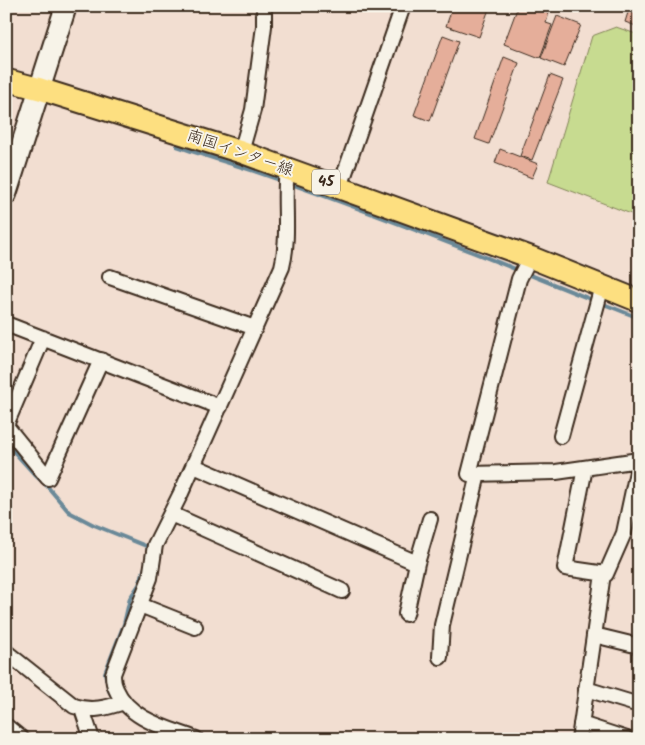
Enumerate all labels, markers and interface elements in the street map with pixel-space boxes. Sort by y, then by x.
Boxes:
street label: 南国インター線 [183,123,297,183]
road number: 45 [312,170,340,194]

